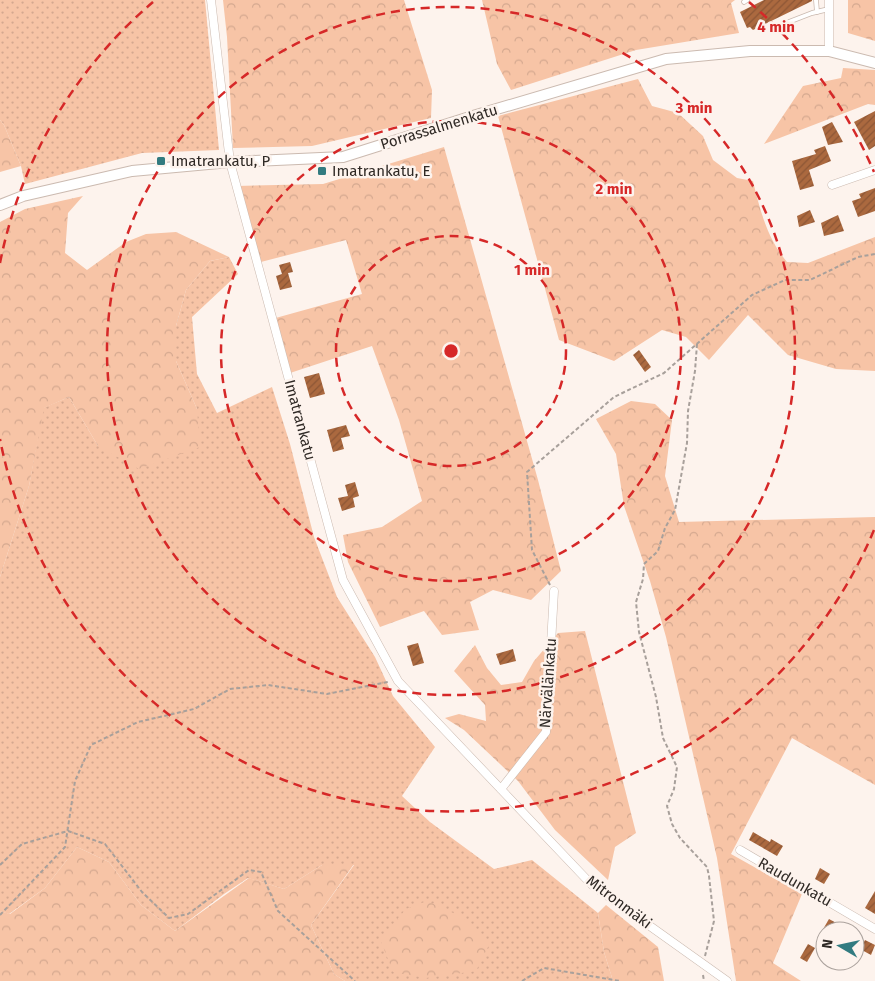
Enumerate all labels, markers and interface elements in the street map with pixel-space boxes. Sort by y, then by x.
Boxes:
text: 4 min [757,18,795,36]
text: 3 min [675,99,712,117]
street label: Porrassalmenkatu [378,101,500,153]
place label: Imatrankatu, P [171,152,270,170]
marker: Imatrankatu, P [155,155,167,167]
place label: Imatrankatu, E [332,162,430,180]
marker: Imatrankatu, E [316,165,328,177]
text: 2 min [596,180,632,198]
text: 1 min [514,261,550,279]
centre of rings [442,342,460,360]
street label: Imatrankatu [281,378,319,462]
street label: Närvälänkatu [536,637,560,729]
street label: Raudunkatu [755,854,835,910]
street label: Mitronmäki [583,872,655,932]
north arrow [815,921,865,971]
text: N [819,938,837,950]

